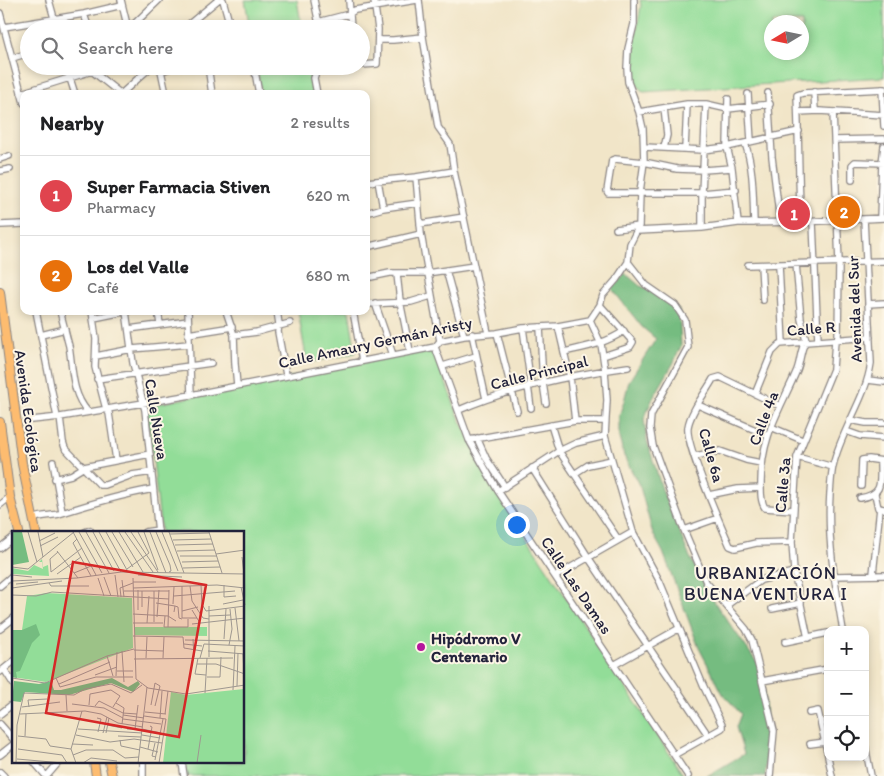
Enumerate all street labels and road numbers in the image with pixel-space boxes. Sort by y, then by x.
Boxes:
street label: Avenida del Sur [843,255,866,363]
street label: Calle Amaury Germán Aristy [277,313,474,372]
street label: Calle R [786,317,836,340]
street label: Avenida Ecológica [10,349,47,474]
street label: Calle Principal [488,351,590,394]
street label: Calle Nueva [141,377,172,461]
street label: Calle 4a [744,388,783,448]
street label: Calle 6a [695,426,729,485]
street label: Calle 3a [771,456,794,514]
street label: Calle Las Damas [537,533,616,638]

